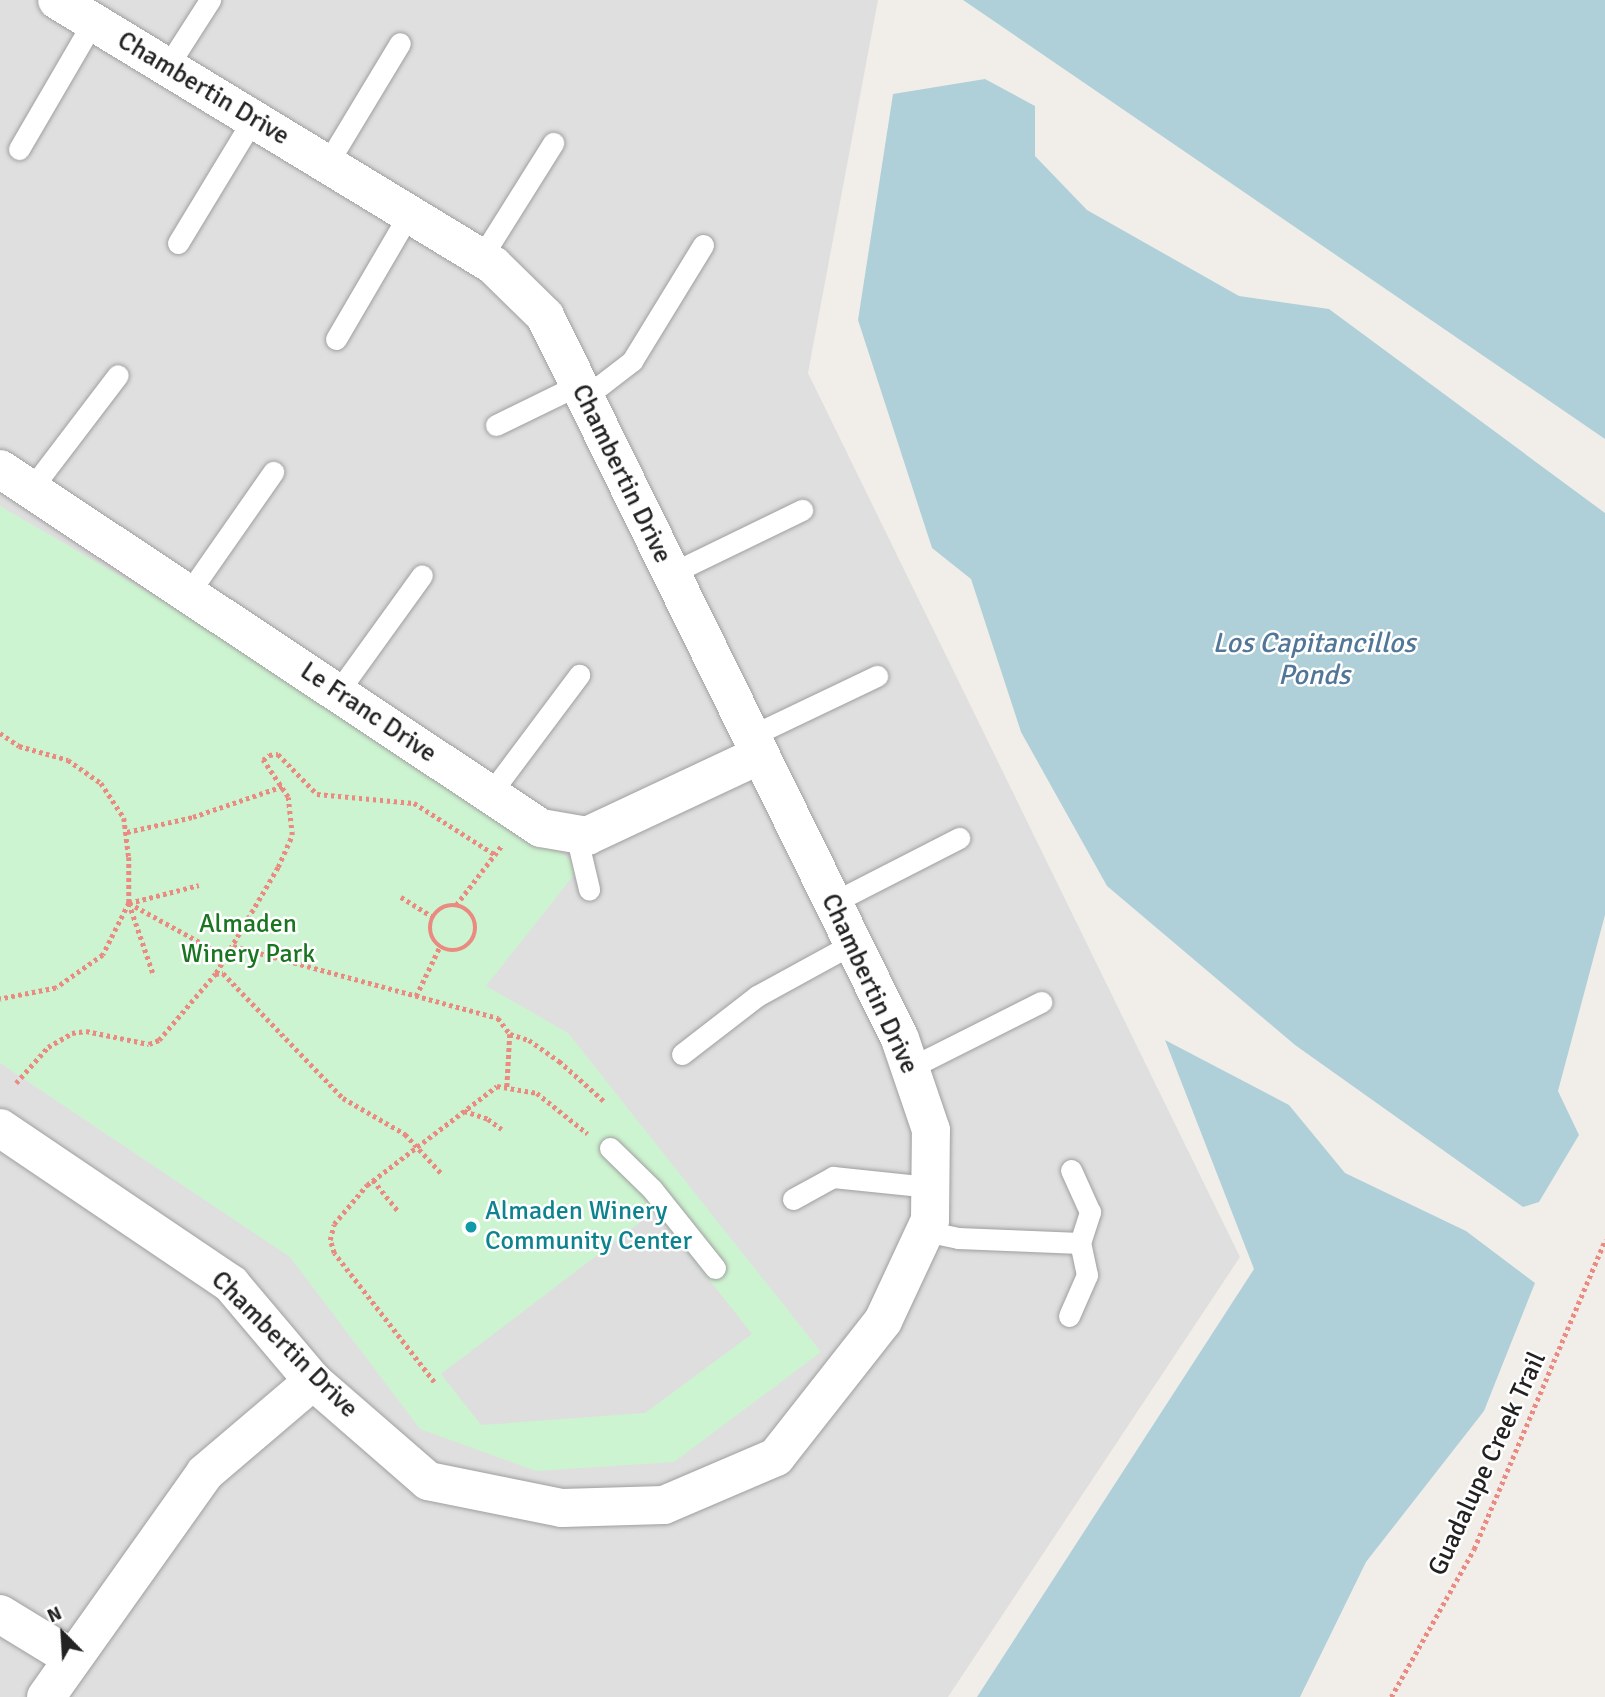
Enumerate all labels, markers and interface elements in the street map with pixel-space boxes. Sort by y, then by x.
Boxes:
street label: Chambertin Drive [111,25,295,153]
street label: Chambertin Drive [564,380,678,568]
water label: Los Capitancillos Ponds [1212,626,1416,692]
street label: Le Franc Drive [294,656,442,770]
street label: Chambertin Drive [814,889,924,1079]
park label: Almaden Winery Park [181,909,315,970]
place label: Almaden Winery Community Center [485,1196,692,1258]
marker: Almaden Winery Community Center [463,1219,479,1235]
street label: Chambertin Drive [204,1265,364,1425]
street label: Guadalupe Creek Trail [1422,1347,1554,1581]
north arrow [28,1599,98,1669]
text: N [44,1601,65,1628]

